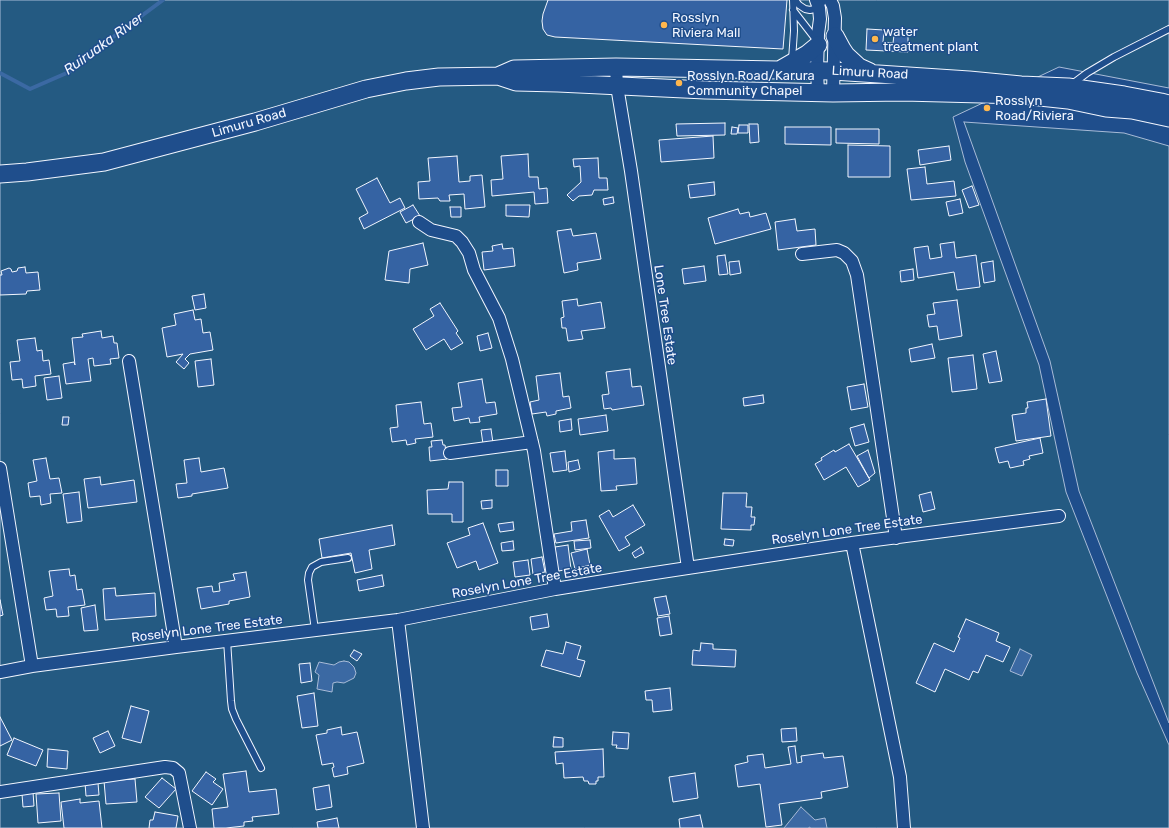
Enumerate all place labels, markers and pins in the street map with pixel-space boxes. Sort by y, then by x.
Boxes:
place label: Rosslyn Riviera Mall [672,10,740,41]
marker: Rosslyn Riviera Mall [659,20,669,30]
place label: water treatment plant [883,24,978,55]
marker: water treatment plant [870,34,880,44]
place label: Rosslyn Road/Karura Community Chapel [687,68,815,99]
marker: Rosslyn Road/Karura Community Chapel [674,78,684,88]
place label: Rosslyn Road/Riviera [995,93,1074,124]
marker: Rosslyn Road/Riviera [982,103,992,113]

